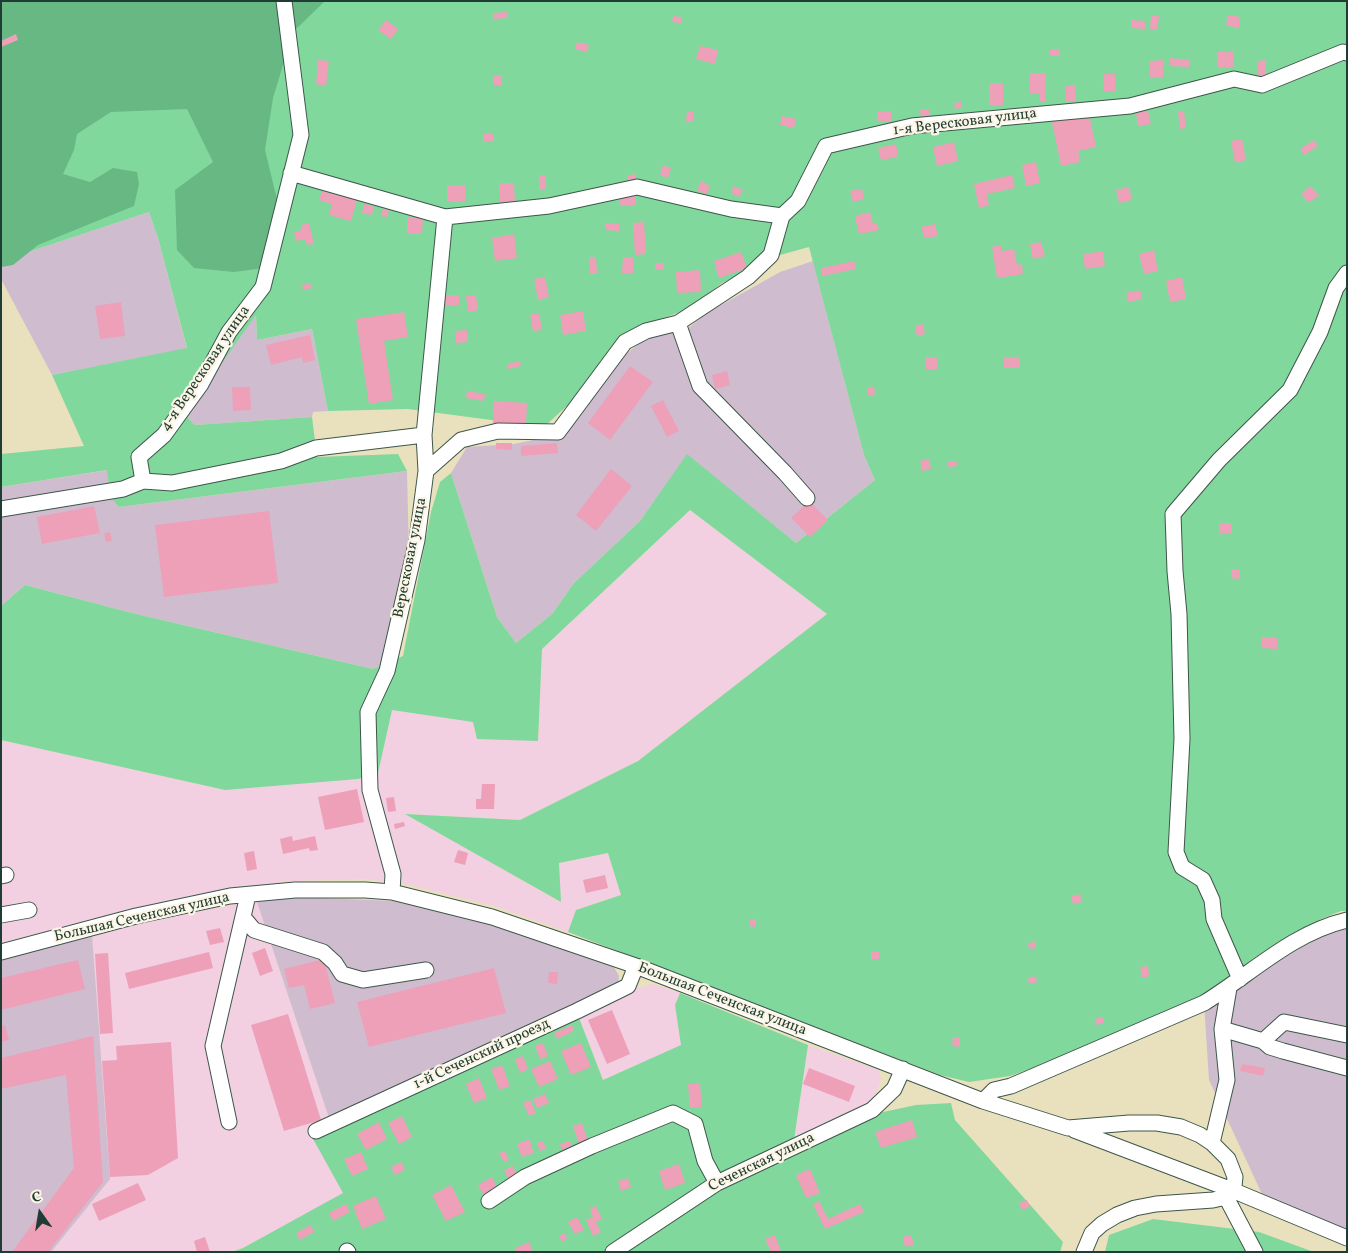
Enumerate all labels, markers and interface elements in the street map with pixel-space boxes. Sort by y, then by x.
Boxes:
street label: 1-я Вересковая улица [892,105,1038,141]
street label: 4-я Вересковая улица [157,303,255,435]
street label: Вересковая улица [391,496,431,620]
street label: Большая Сеченская улица [53,889,231,947]
street label: Большая Сеченская улица [635,959,809,1041]
street label: 1-й Сеченский проезд [411,1015,553,1095]
street label: Сеченская улица [706,1129,818,1197]
north arrow [15,1188,65,1238]
text: С [30,1188,43,1208]

